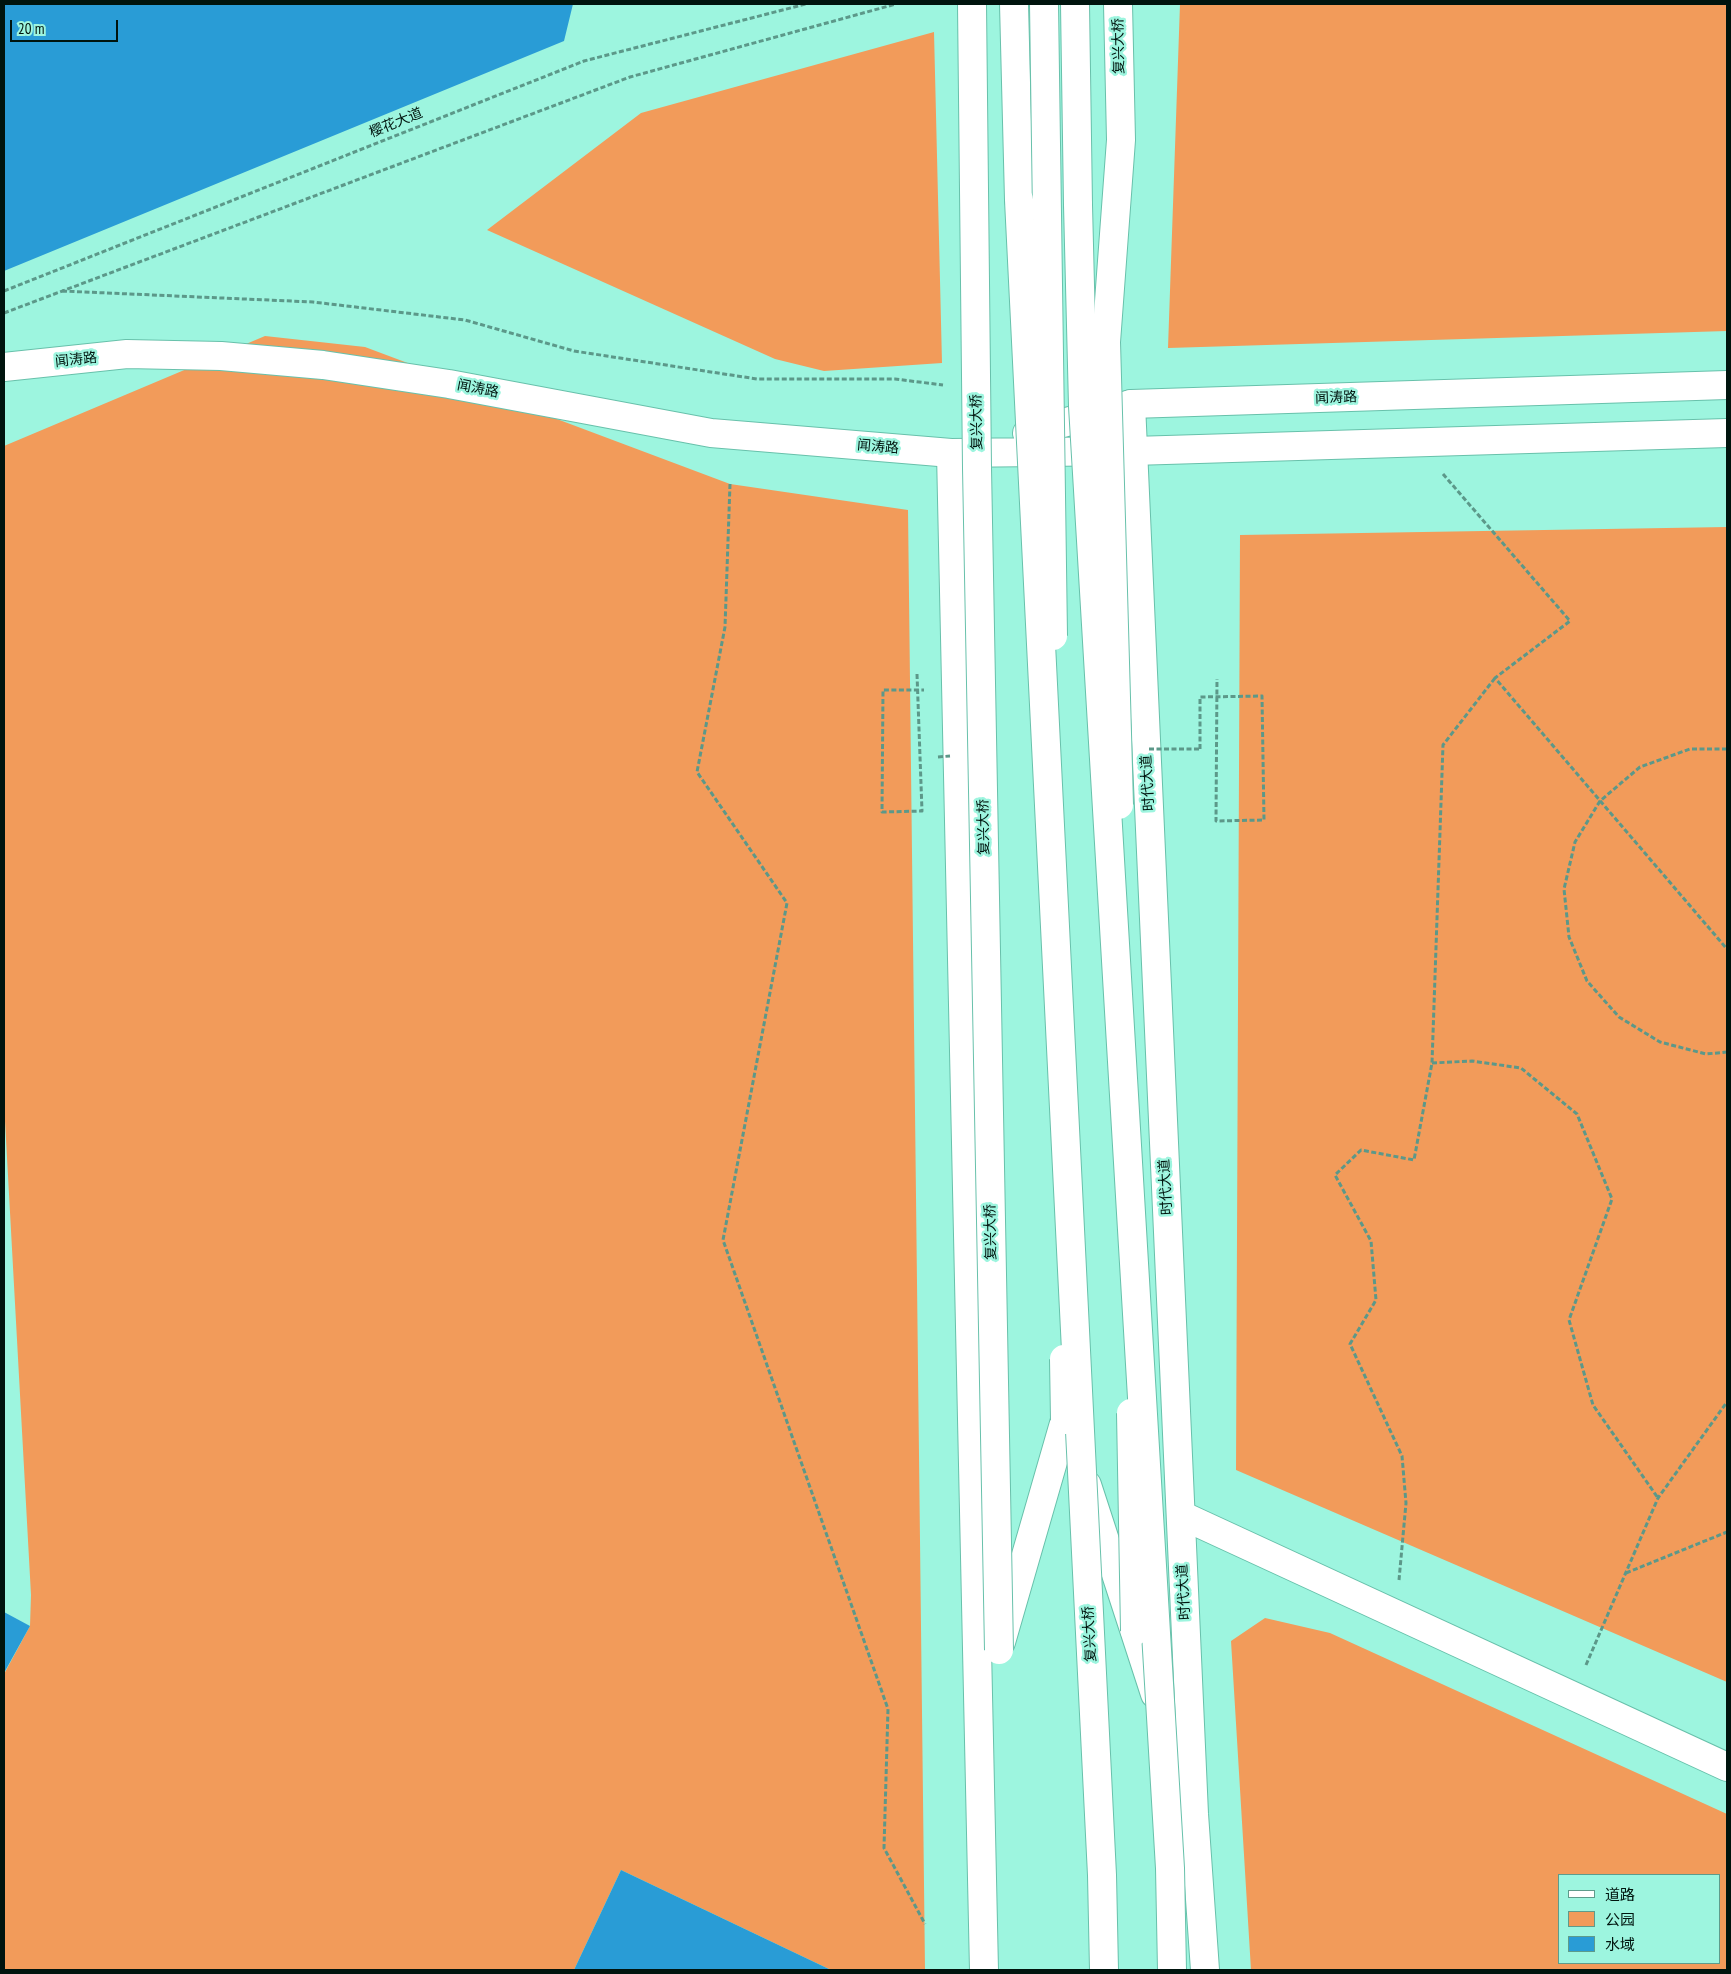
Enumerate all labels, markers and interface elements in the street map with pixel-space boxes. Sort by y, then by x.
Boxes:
scale bar [12,10,120,42]
street label: 复兴大桥 [1110,18,1128,74]
text: 20 m [18,19,44,38]
street label: 樱花大道 [367,105,425,141]
street label: 闻涛路 [54,349,98,371]
street label: 闻涛路 [456,377,500,401]
street label: 闻涛路 [1315,389,1357,407]
street label: 复兴大桥 [968,394,986,450]
street label: 闻涛路 [856,437,900,457]
street label: 时代大道 [1138,755,1158,811]
street label: 复兴大桥 [975,799,993,855]
street label: 时代大道 [1156,1159,1176,1215]
street label: 复兴大桥 [982,1204,1000,1260]
street label: 时代大道 [1174,1564,1194,1620]
street label: 复兴大桥 [1080,1606,1100,1662]
legend [1558,1874,1721,1964]
text: 道路 [1605,1885,1635,1904]
text: 公园 [1605,1910,1635,1929]
text: 水域 [1605,1935,1635,1954]

